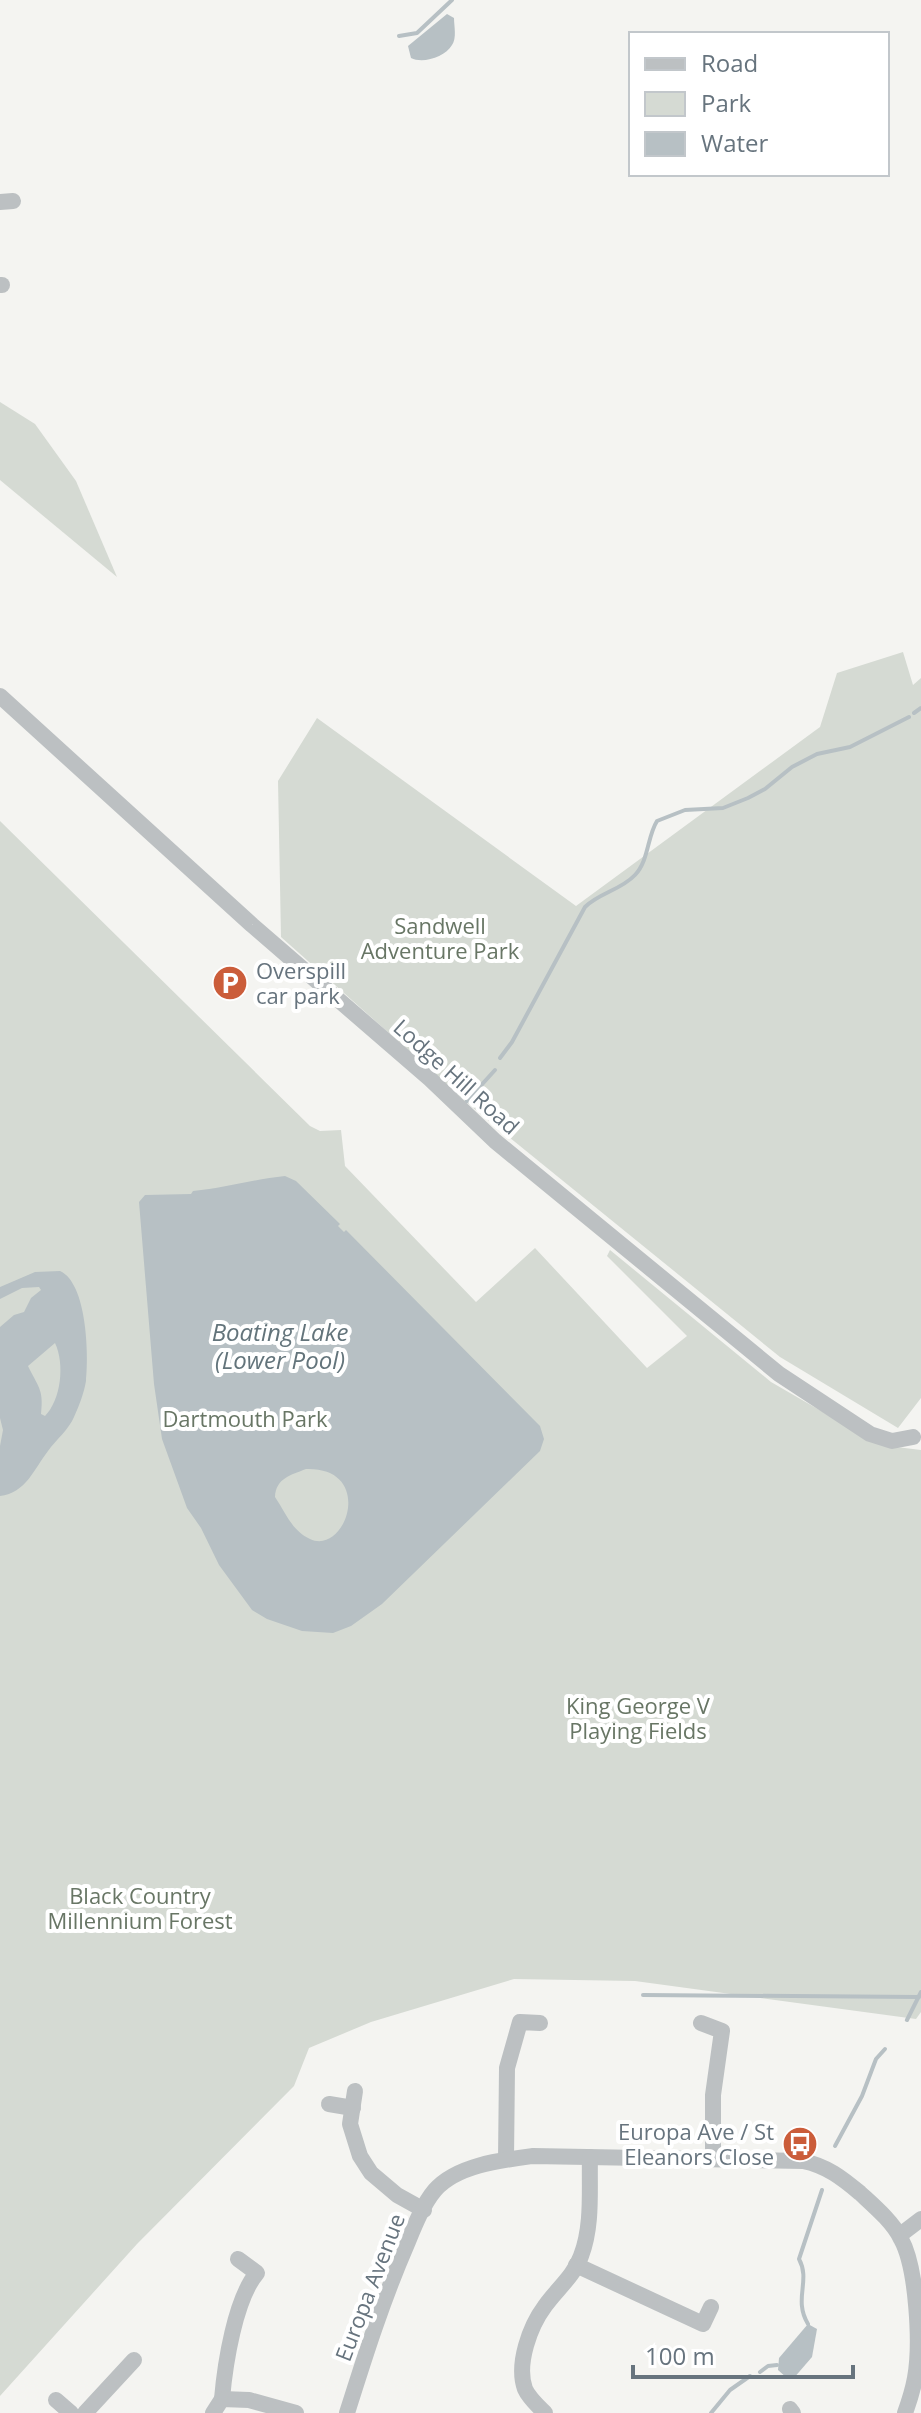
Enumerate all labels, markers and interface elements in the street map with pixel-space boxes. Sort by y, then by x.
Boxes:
legend [629,32,889,176]
text: Road [701,46,758,79]
text: Park [701,86,752,119]
text: Water [701,126,769,159]
park label: Sandwell Adventure Park [361,910,520,965]
place label: Overspill car park [256,955,346,1010]
parking icon: Overspill car park [211,964,249,1002]
street label: Lodge Hill Road [388,1012,526,1140]
water label: Boating Lake (Lower Pool) [212,1315,348,1376]
park label: Dartmouth Park [162,1403,328,1433]
park label: King George V Playing Fields [566,1690,711,1745]
park label: Black Country Millennium Forest [47,1880,233,1935]
place label: Europa Ave / St Eleanors Close [618,2116,774,2171]
bus stop icon: Europa Ave / St Eleanors Close [781,2125,819,2163]
street label: Europa Avenue [327,2209,411,2365]
scale bar [633,2329,853,2379]
text: 100 m [645,2339,715,2372]

